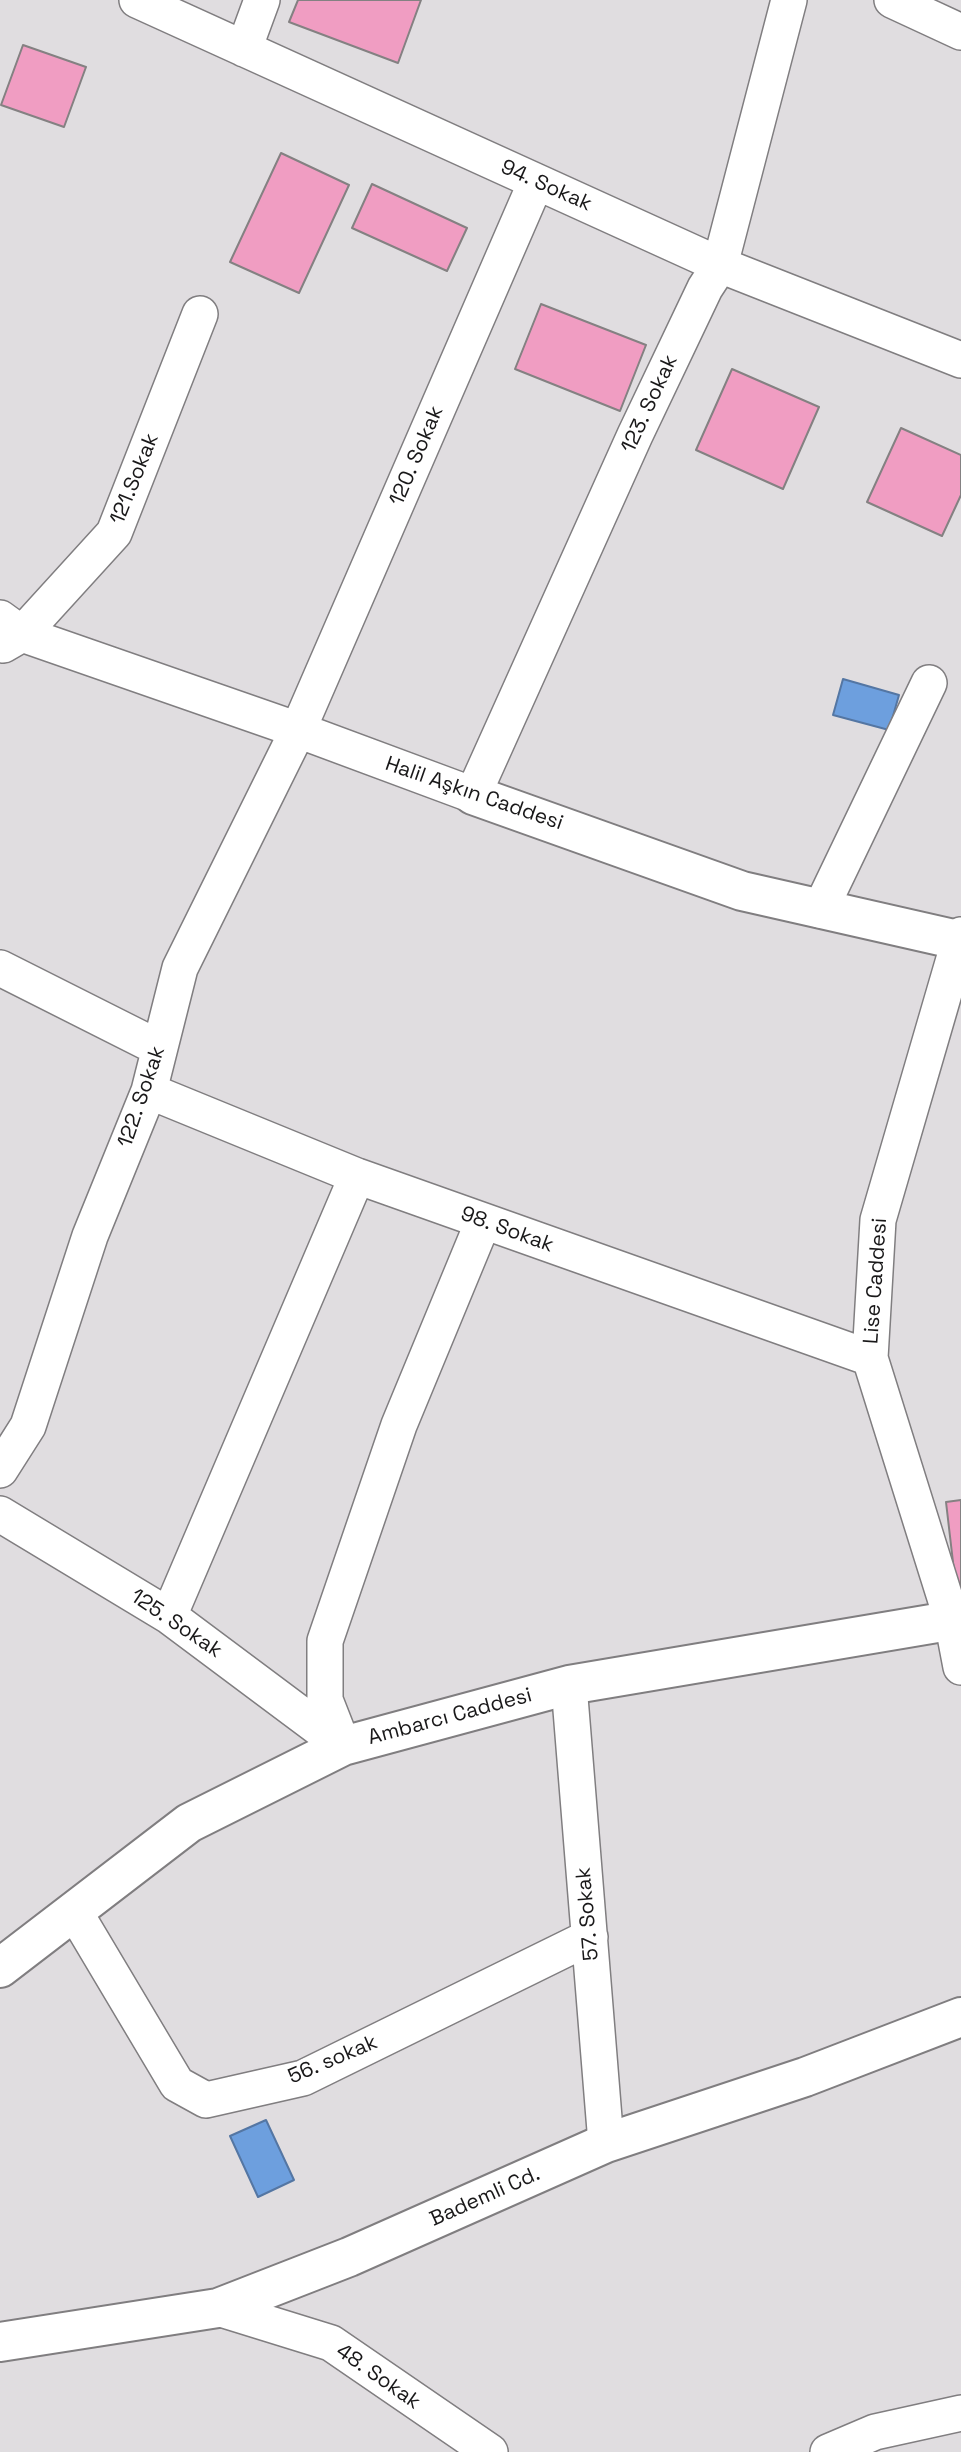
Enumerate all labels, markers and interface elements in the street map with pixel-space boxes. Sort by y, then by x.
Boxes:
street label: 94. Sokak [497,155,595,217]
street label: 123. Sokak [616,351,684,457]
street label: 120. Sokak [385,402,449,510]
street label: 121.Sokak [105,430,165,528]
street label: Halil Aşkın Caddesi [382,752,566,836]
street label: 122. Sokak [113,1043,171,1151]
street label: 98. Sokak [457,1202,557,1258]
street label: Lise Caddesi [859,1217,893,1345]
street label: 125. Sokak [125,1584,227,1664]
street label: Ambarcı Caddesi [365,1683,535,1751]
street label: 57. Sokak [571,1866,605,1962]
street label: 56. sokak [285,2030,381,2090]
street label: Bademli Cd. [426,2162,544,2232]
street label: 48. Sokak [331,2339,425,2415]

